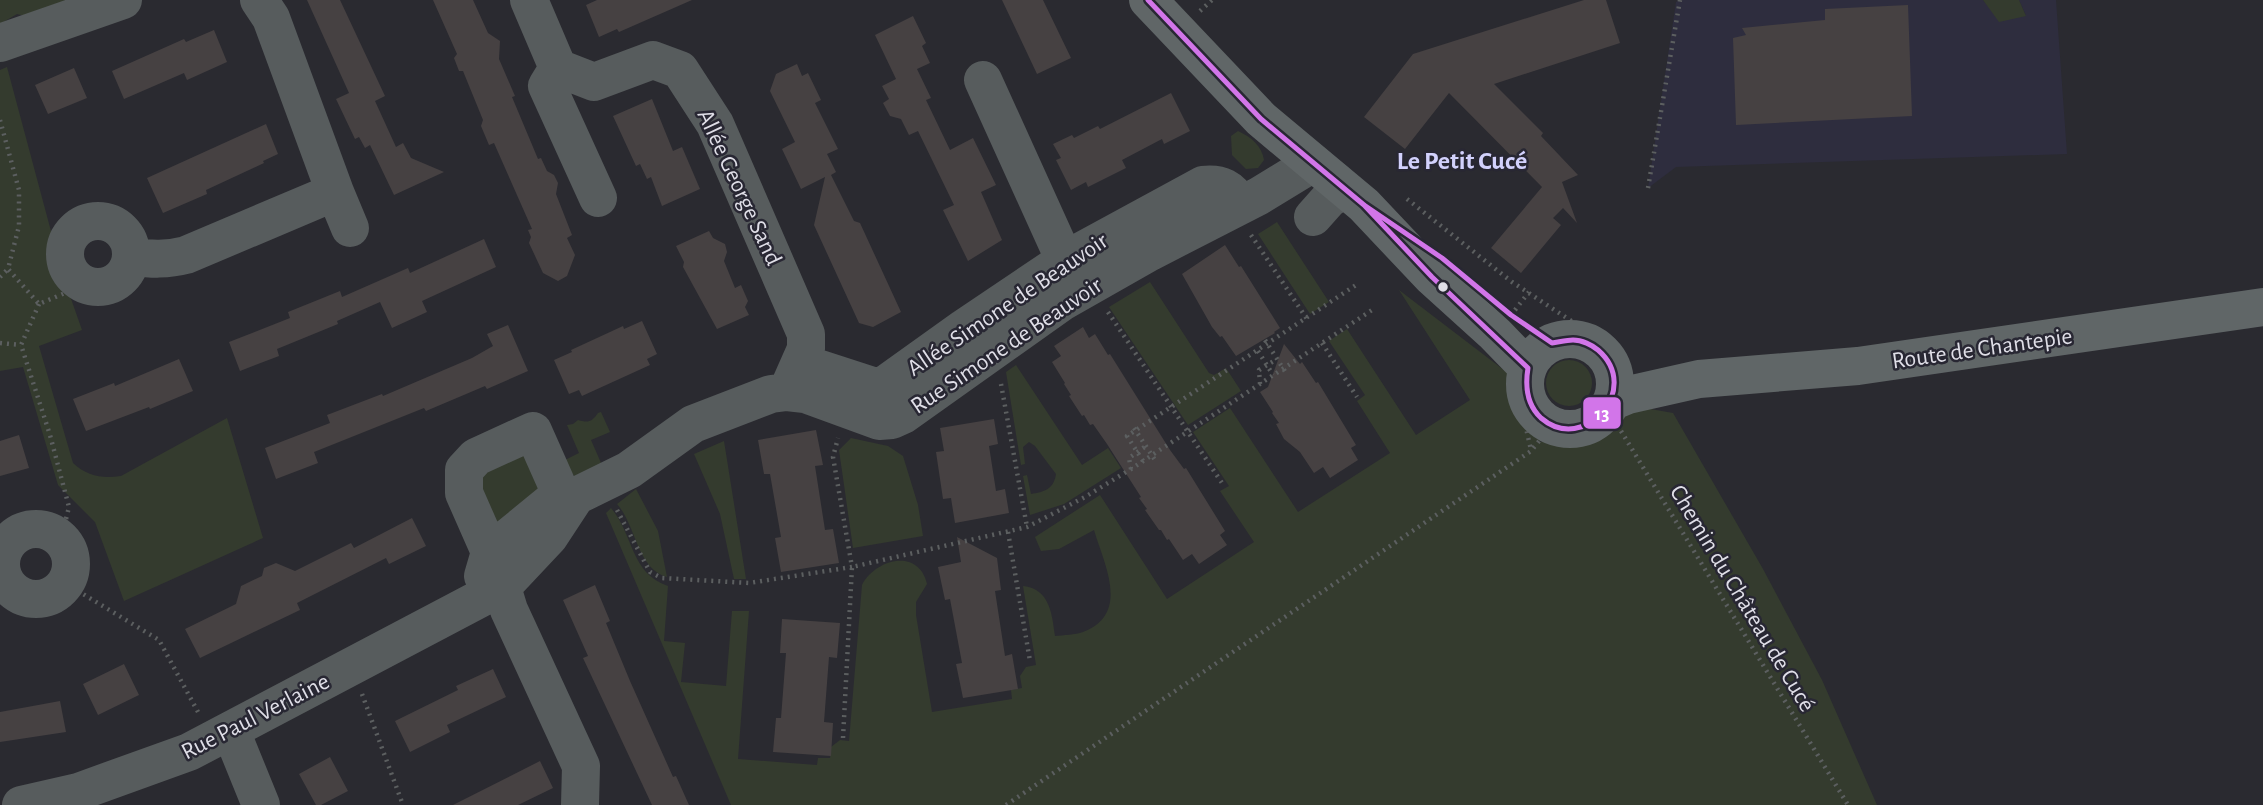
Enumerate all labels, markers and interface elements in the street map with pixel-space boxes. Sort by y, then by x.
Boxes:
street label: Allée George Sand [692,106,786,269]
district label: Le Petit Cucé [1397,148,1527,174]
street label: Allée Simone de Beauvoir [903,229,1112,381]
street label: Rue Simone de Beauvoir [907,273,1107,419]
unlabelled marker [1436,280,1450,294]
street label: Route de Chantepie [1890,324,2074,374]
line badge: 13 [1582,396,1622,430]
text: 13 [1594,405,1610,424]
street label: Chemin du Château de Cucé [1665,481,1819,716]
street label: Rue Paul Verlaine [178,669,333,765]

